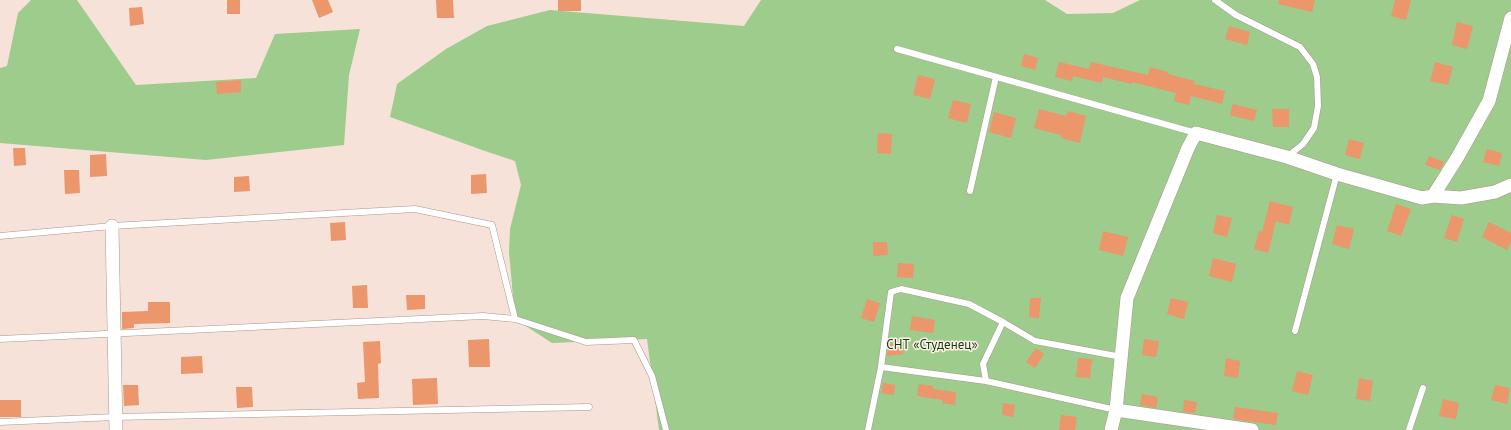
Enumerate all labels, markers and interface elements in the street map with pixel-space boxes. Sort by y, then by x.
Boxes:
park label: СНТ «Студенец» [886,337,978,353]

